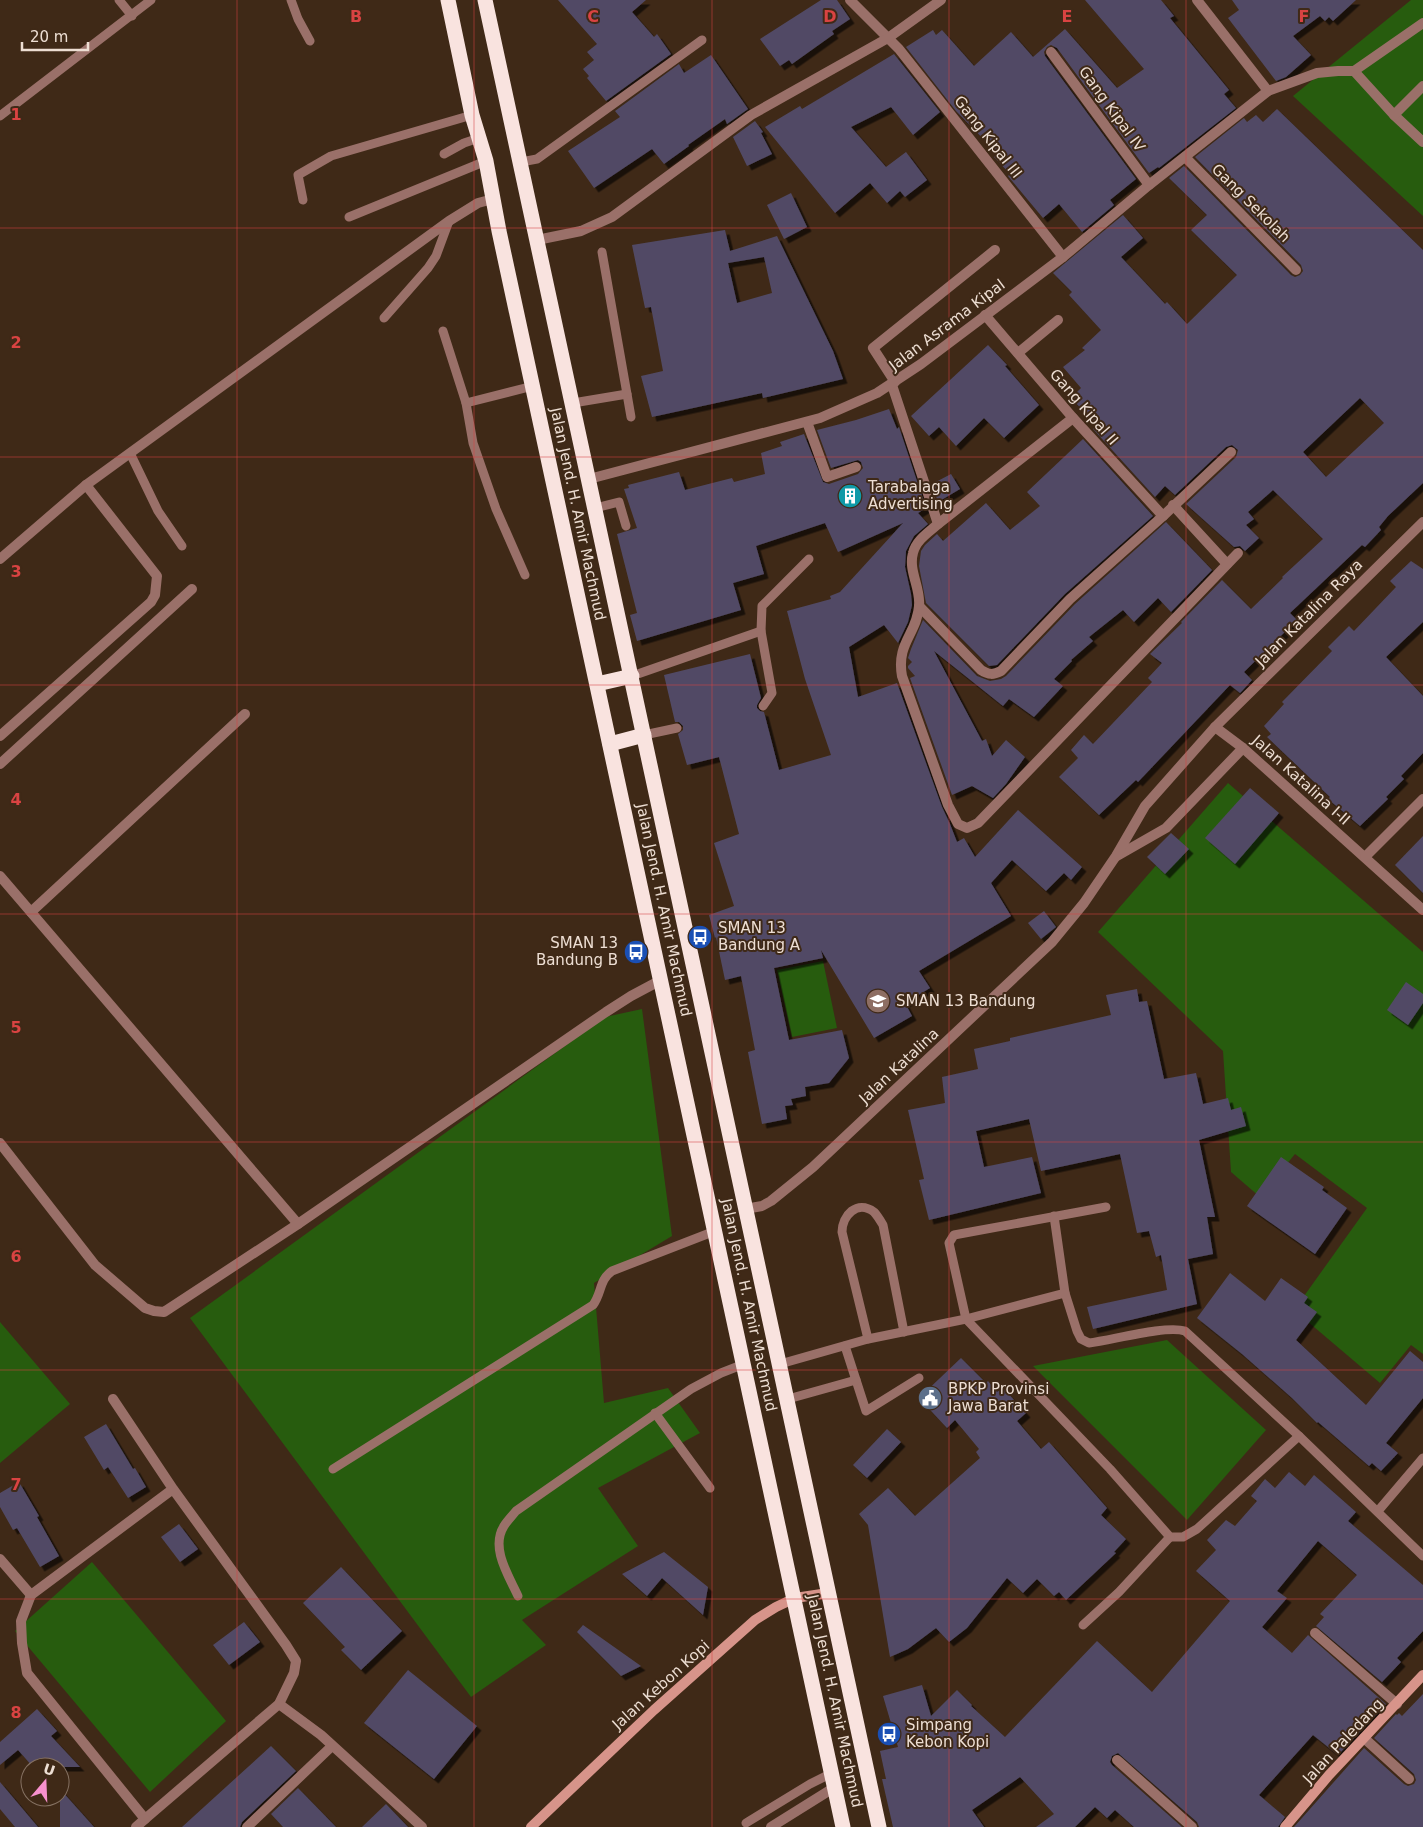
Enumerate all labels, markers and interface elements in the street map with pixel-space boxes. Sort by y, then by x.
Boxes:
text: B [350,7,362,26]
text: C [587,7,599,26]
text: D [823,7,837,26]
text: E [1062,7,1072,26]
text: F [1299,7,1309,26]
scale bar [22,20,89,52]
text: 20 m [30,28,68,46]
street label: Gang Kipal IV [1075,63,1149,156]
street label: Gang Kipal III [950,92,1026,182]
text: 1 [10,105,22,124]
street label: Gang Sekolah [1208,160,1294,246]
street label: Jalan Asrama Kipal [885,276,1008,375]
text: 2 [10,333,22,352]
street label: Gang Kipal II [1046,365,1122,449]
street label: Jalan Jend. H. Amir Machmud [546,405,609,622]
place label: Tarabalaga Advertising [867,478,953,513]
building icon: Tarabalaga Advertising [837,483,863,509]
street label: Jalan Katalina Raya [1251,556,1366,671]
text: 3 [10,562,22,581]
street label: Jalan Katalina I-II [1248,731,1354,829]
text: 4 [10,790,22,809]
street label: Jalan Jend. H. Amir Machmud [632,801,695,1018]
place label: SMAN 13 Bandung A [718,919,801,954]
bus stop icon: SMAN 13 Bandung A [687,924,713,950]
place label: SMAN 13 Bandung B [536,934,618,969]
bus stop icon: SMAN 13 Bandung B [623,939,649,965]
school or university icon: SMAN 13 Bandung [865,988,891,1014]
place label: SMAN 13 Bandung [896,992,1036,1010]
text: 5 [10,1018,22,1037]
street label: Jalan Katalina [855,1025,942,1108]
street label: Jalan Jend. H. Amir Machmud [717,1196,780,1413]
text: 6 [10,1247,22,1266]
place label: BPKP Provinsi Jawa Barat [947,1380,1049,1415]
public building icon: BPKP Provinsi Jawa Barat [917,1385,943,1411]
text: 7 [10,1475,22,1494]
street label: Jalan Jend. H. Amir Machmud [803,1592,866,1809]
street label: Jalan Kebon Kopi [608,1637,713,1734]
street label: Jalan Paledang [1298,1695,1387,1788]
text: 8 [10,1703,22,1722]
place label: Simpang Kebon Kopi [906,1716,989,1751]
bus stop icon: Simpang Kebon Kopi [876,1721,902,1747]
north arrow [20,1757,70,1807]
text: U [41,1760,57,1779]

